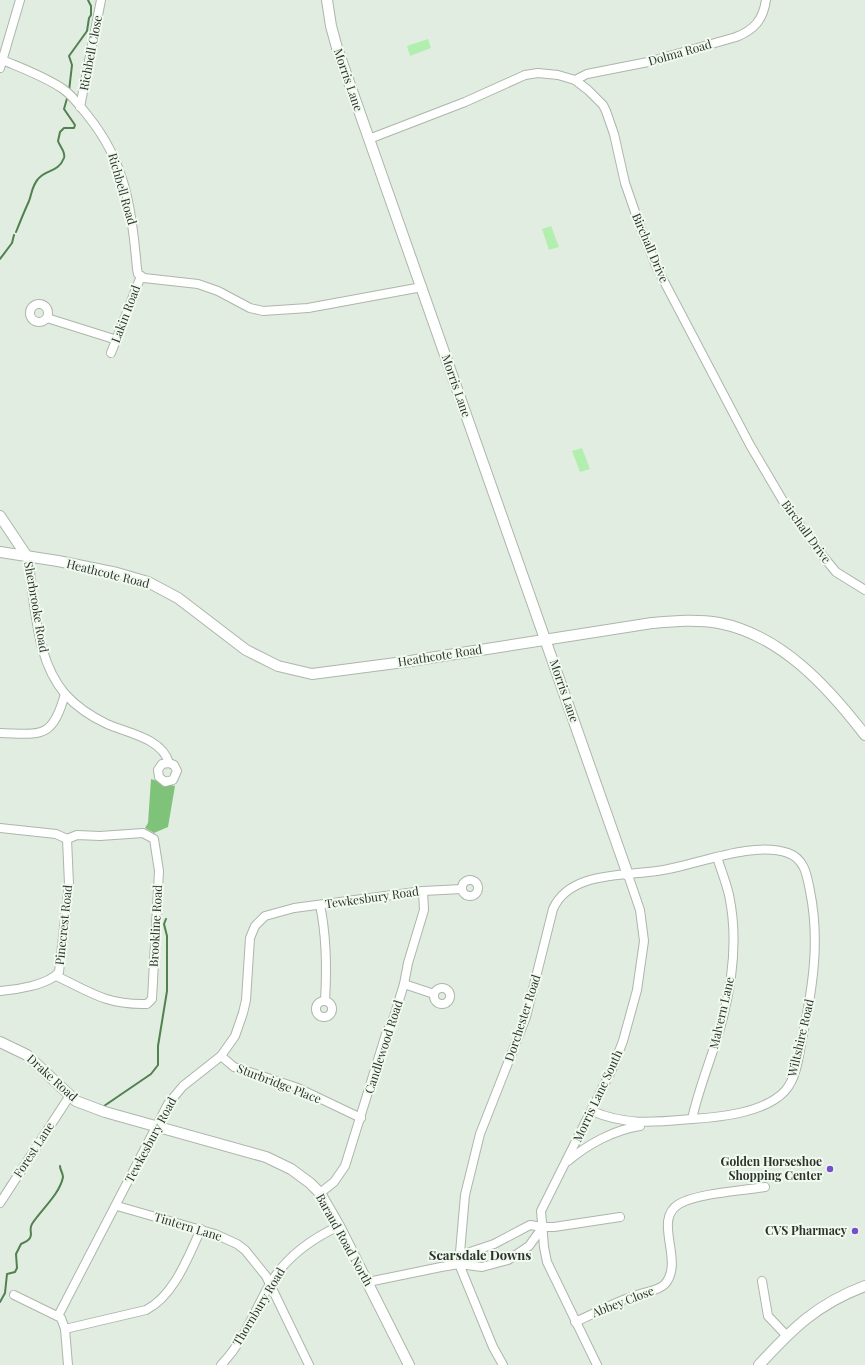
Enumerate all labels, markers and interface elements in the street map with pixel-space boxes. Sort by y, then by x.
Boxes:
street label: Richbell Close [75,14,105,92]
street label: Dolma Road [646,35,713,69]
street label: Morris Lane [331,46,367,113]
street label: Richbell Road [105,151,141,227]
street label: Birchall Drive [629,210,673,285]
street label: Lakin Road [107,282,143,345]
street label: Morris Lane [439,352,475,419]
street label: Birchall Drive [779,497,835,566]
street label: Heathcote Road [65,555,152,591]
street label: Sherbrooke Road [21,560,53,654]
street label: Heathcote Road [396,640,483,670]
street label: Morris Lane [547,657,583,724]
street label: Tewkesbury Road [324,882,420,912]
street label: Pinecrest Road [51,884,75,966]
street label: Brookline Road [145,884,165,967]
street label: Dorchester Road [500,972,544,1063]
street label: Malvern Lane [705,975,737,1050]
street label: Wiltshire Road [783,997,817,1079]
street label: Candlewood Road [360,998,406,1095]
street label: Morris Lane South [569,1047,625,1144]
street label: Drake Road [24,1050,81,1104]
street label: Sturbridge Place [235,1060,324,1106]
street label: Tewkesbury Road [121,1094,179,1185]
street label: Forest Lane [9,1119,57,1180]
place label: Golden Horseshoe Shopping Center [721,1153,822,1183]
marker: Golden Horseshoe Shopping Center [825,1164,835,1174]
street label: Baraud Road North [313,1190,377,1289]
street label: Tintern Lane [152,1208,224,1244]
place label: CVS Pharmacy [765,1222,848,1238]
marker: CVS Pharmacy [850,1226,860,1236]
district label: Scarsdale Downs [429,1246,531,1263]
street label: Thornbury Road [228,1264,288,1349]
street label: Abbey Close [588,1282,656,1321]

